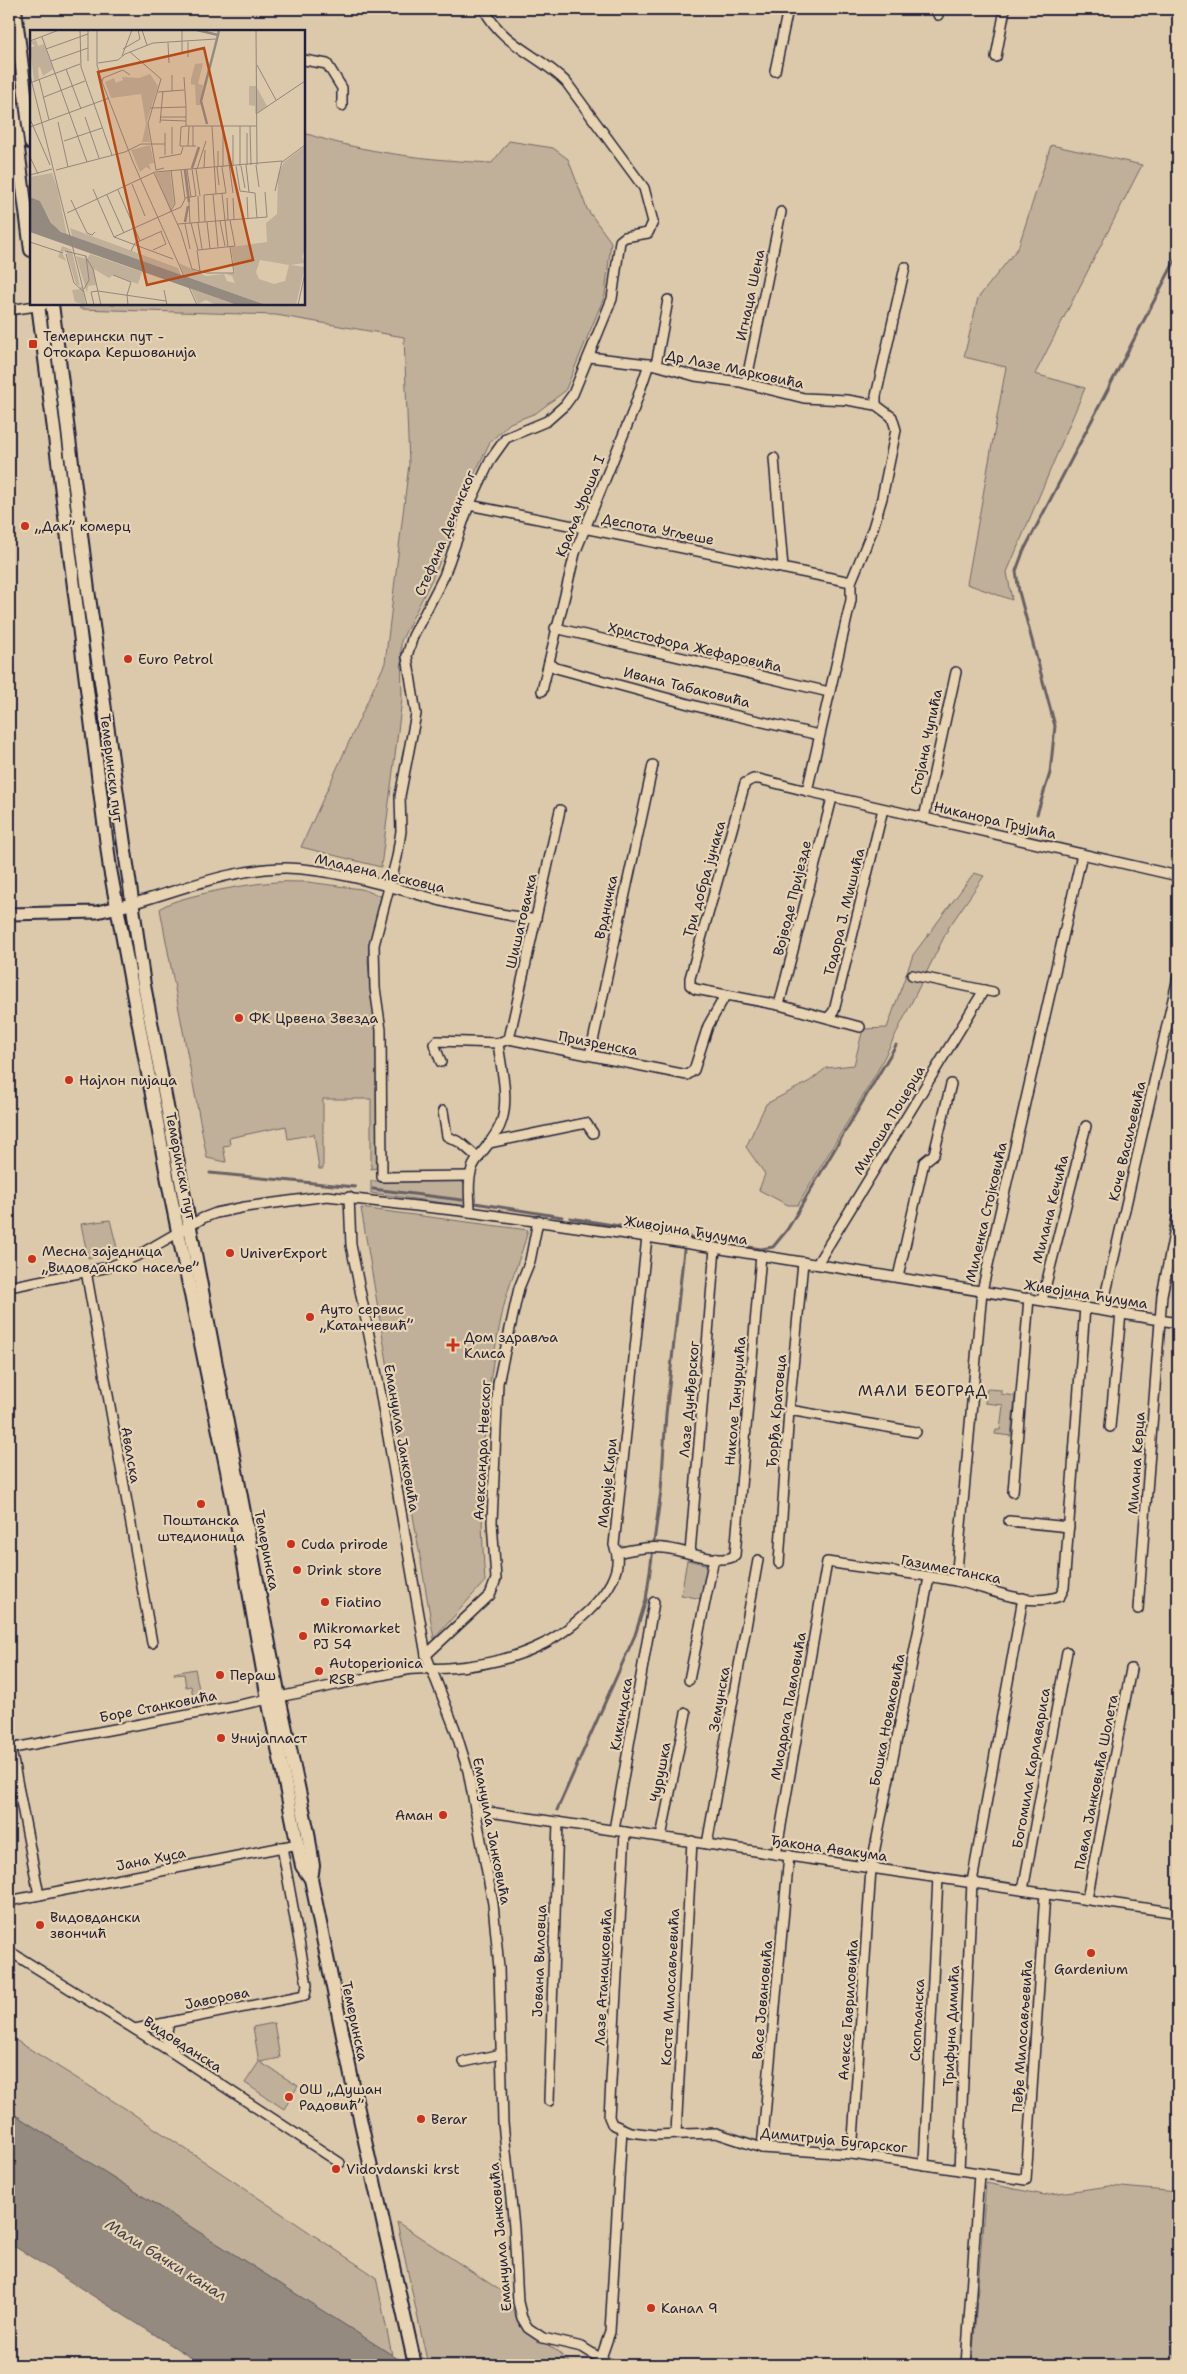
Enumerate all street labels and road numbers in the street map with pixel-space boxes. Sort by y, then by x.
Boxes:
street label: Игнаца Шена [732,247,769,342]
street label: Др Лазе Марковића [664,346,806,392]
street label: Краља Уроша I [551,452,609,560]
street label: Стефана Дечанског [410,467,480,599]
street label: Деспота Угљеше [600,509,716,549]
street label: Христофора Жефаровића [606,618,784,676]
street label: Ивана Табаковића [622,663,752,712]
street label: Стојана Чупића [906,687,946,797]
street label: Темерински пут [96,712,128,824]
street label: Никанора Грујића [932,797,1058,843]
street label: Три добра јунака [679,818,729,939]
street label: Војводе Пријезде [769,838,815,958]
street label: Тодора Ј. Мишића [819,846,869,978]
street label: Младена Лесковца [313,849,447,897]
street label: Шишатовачка [501,871,541,970]
street label: Врдничка [590,873,622,941]
street label: Призренска [557,1027,639,1060]
street label: Милоша Поцерца [849,1062,929,1178]
street label: Коче Васиљевића [1104,1079,1150,1203]
street label: Темерински пут [162,1110,200,1222]
street label: Миленка Стојковића [961,1140,1011,1284]
street label: Милана Кечића [1028,1153,1072,1265]
street label: Живојина Ћулума [623,1211,749,1249]
street label: Живојина Ћулума [1023,1275,1149,1313]
street label: Николе Танурџића [720,1335,750,1466]
street label: Лазе Дунђерског [675,1339,703,1458]
street label: Ђорђа Кратовца [762,1353,790,1468]
street label: Емануила Јанковића [380,1363,424,1513]
street label: Александра Невског [469,1378,495,1521]
street label: Милана Керца [1123,1411,1149,1515]
street label: Авалска [117,1425,145,1485]
street label: Марије Кири [593,1437,621,1529]
street label: Темеринска [250,1508,284,1592]
street label: Газиместанска [899,1550,1003,1588]
street label: Миодрага Павловића [766,1630,810,1782]
street label: Бошка Новаковића [865,1652,909,1788]
street label: Земунска [704,1665,734,1733]
street label: Кикиндска [606,1676,636,1752]
street label: Боре Станковића [98,1686,218,1726]
street label: Богомила Карлавариса [1008,1686,1054,1850]
street label: Павла Јанковића Шолета [1070,1693,1122,1871]
street label: Чурушка [645,1740,675,1803]
street label: Емануила Јанковића [469,1756,515,1906]
street label: Ђакона Авакума [769,1831,889,1865]
street label: Јана Хуса [115,1843,188,1875]
street label: Јована Виловца [528,1904,550,2018]
street label: Лазе Атанацковића [590,1907,616,2046]
street label: Косте Милосављевића [657,1907,683,2066]
street label: Васе Јовановића [748,1939,776,2060]
street label: Алексе Гавриловића [834,1939,862,2081]
street label: Пеђе Милосављевића [1008,1959,1036,2113]
street label: Трифуна Димића [939,1964,963,2087]
street label: Скопљанска [906,1978,928,2062]
street label: Темеринска [338,1979,372,2063]
street label: Јаворова [183,1983,251,2013]
street label: Видовданска [140,2012,226,2076]
street label: Димитрија Бугарског [760,2123,909,2157]
street label: Емануила Јанковића [484,2161,515,2312]

